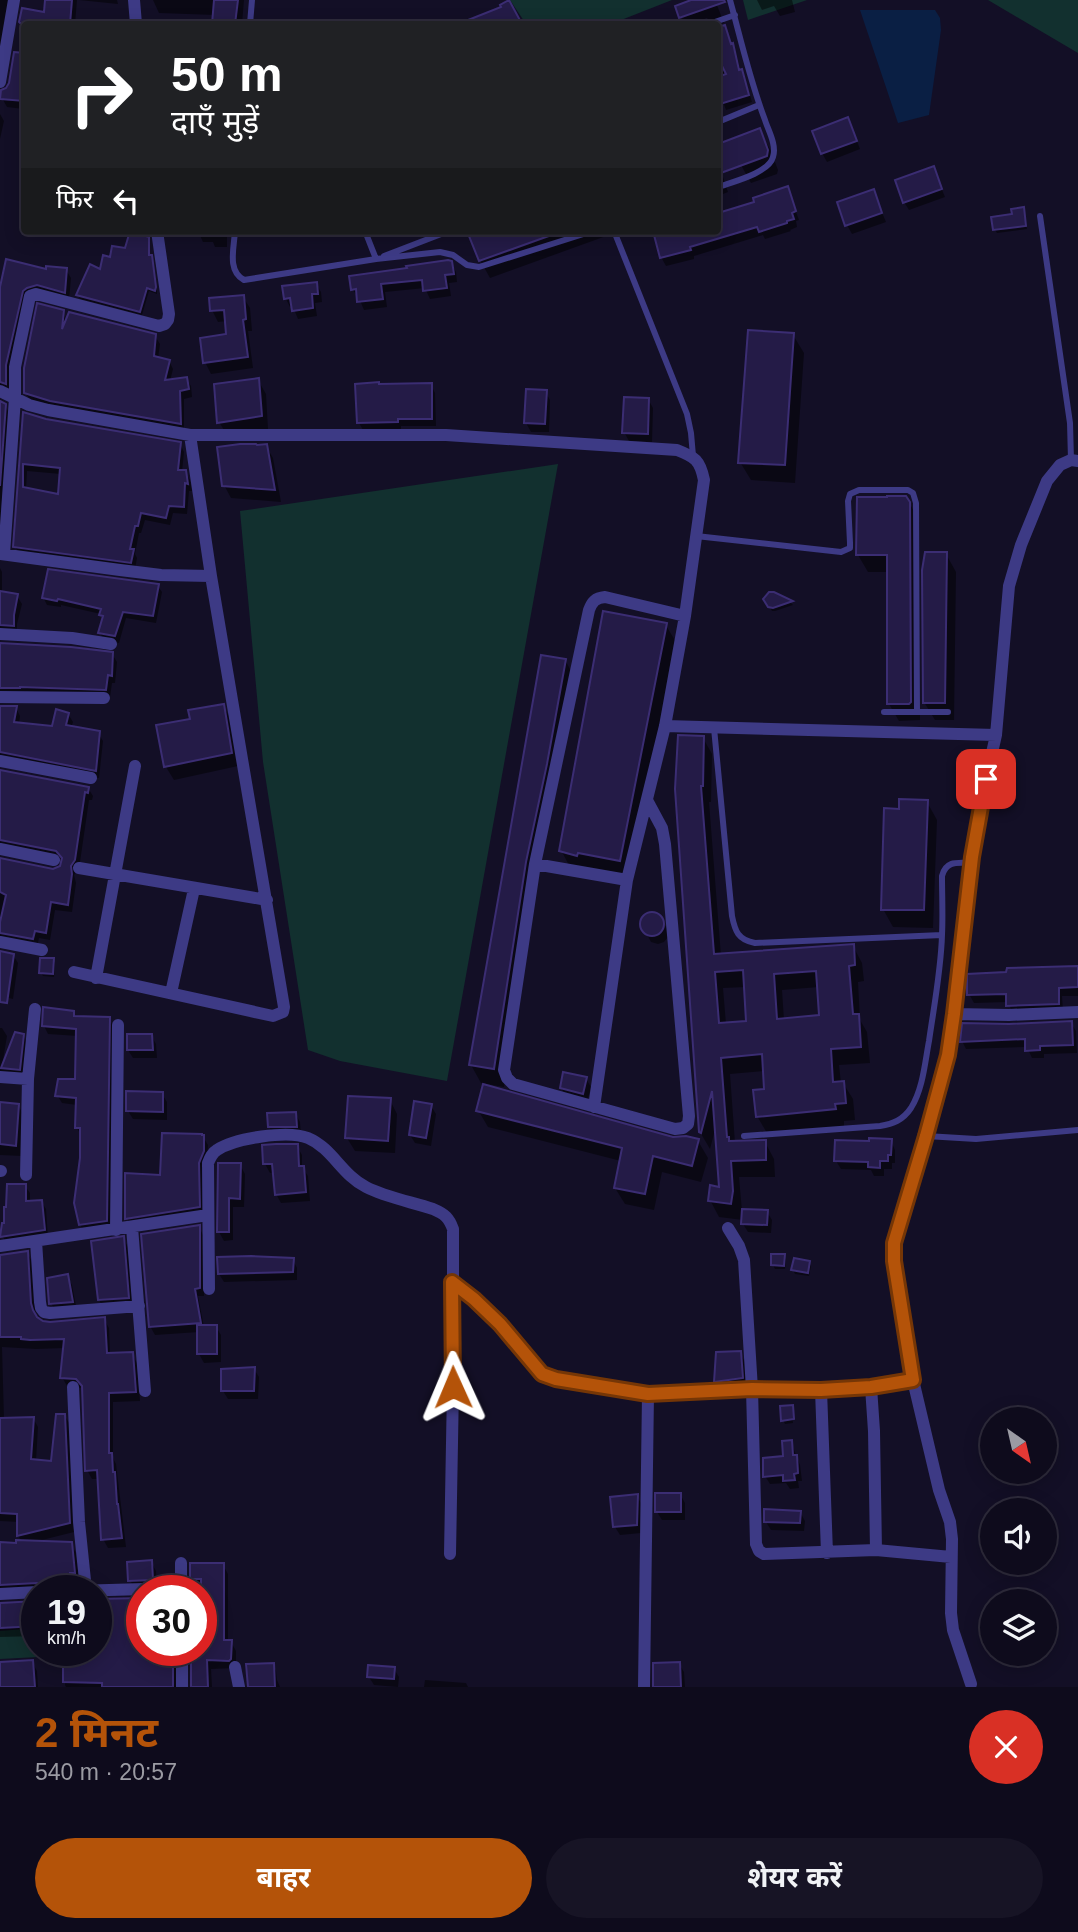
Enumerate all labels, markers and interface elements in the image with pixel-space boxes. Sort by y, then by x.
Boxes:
text: 50 m [171,47,283,101]
icon: right [56,49,147,140]
text: दाएँ मुड़ें [171,104,259,140]
icon: left [107,182,145,220]
text: फिर [56,184,93,214]
pin [956,749,1016,809]
icon: arrive [967,760,1005,798]
position arrow [416,1350,490,1424]
north arrow [980,1407,1057,1484]
map controls [980,1407,1057,1666]
button: sound [980,1498,1057,1575]
speed limit sign: 30 [126,1575,217,1666]
button: layers [980,1589,1057,1666]
text: 19 [47,1592,86,1631]
text: km/h [47,1628,86,1648]
text: 2 मिनट [35,1709,158,1756]
button: close [969,1710,1043,1784]
text: 540 m · 20:57 [35,1759,177,1785]
button: बाहर [35,1838,532,1918]
button: शेयर करें [546,1838,1043,1918]

